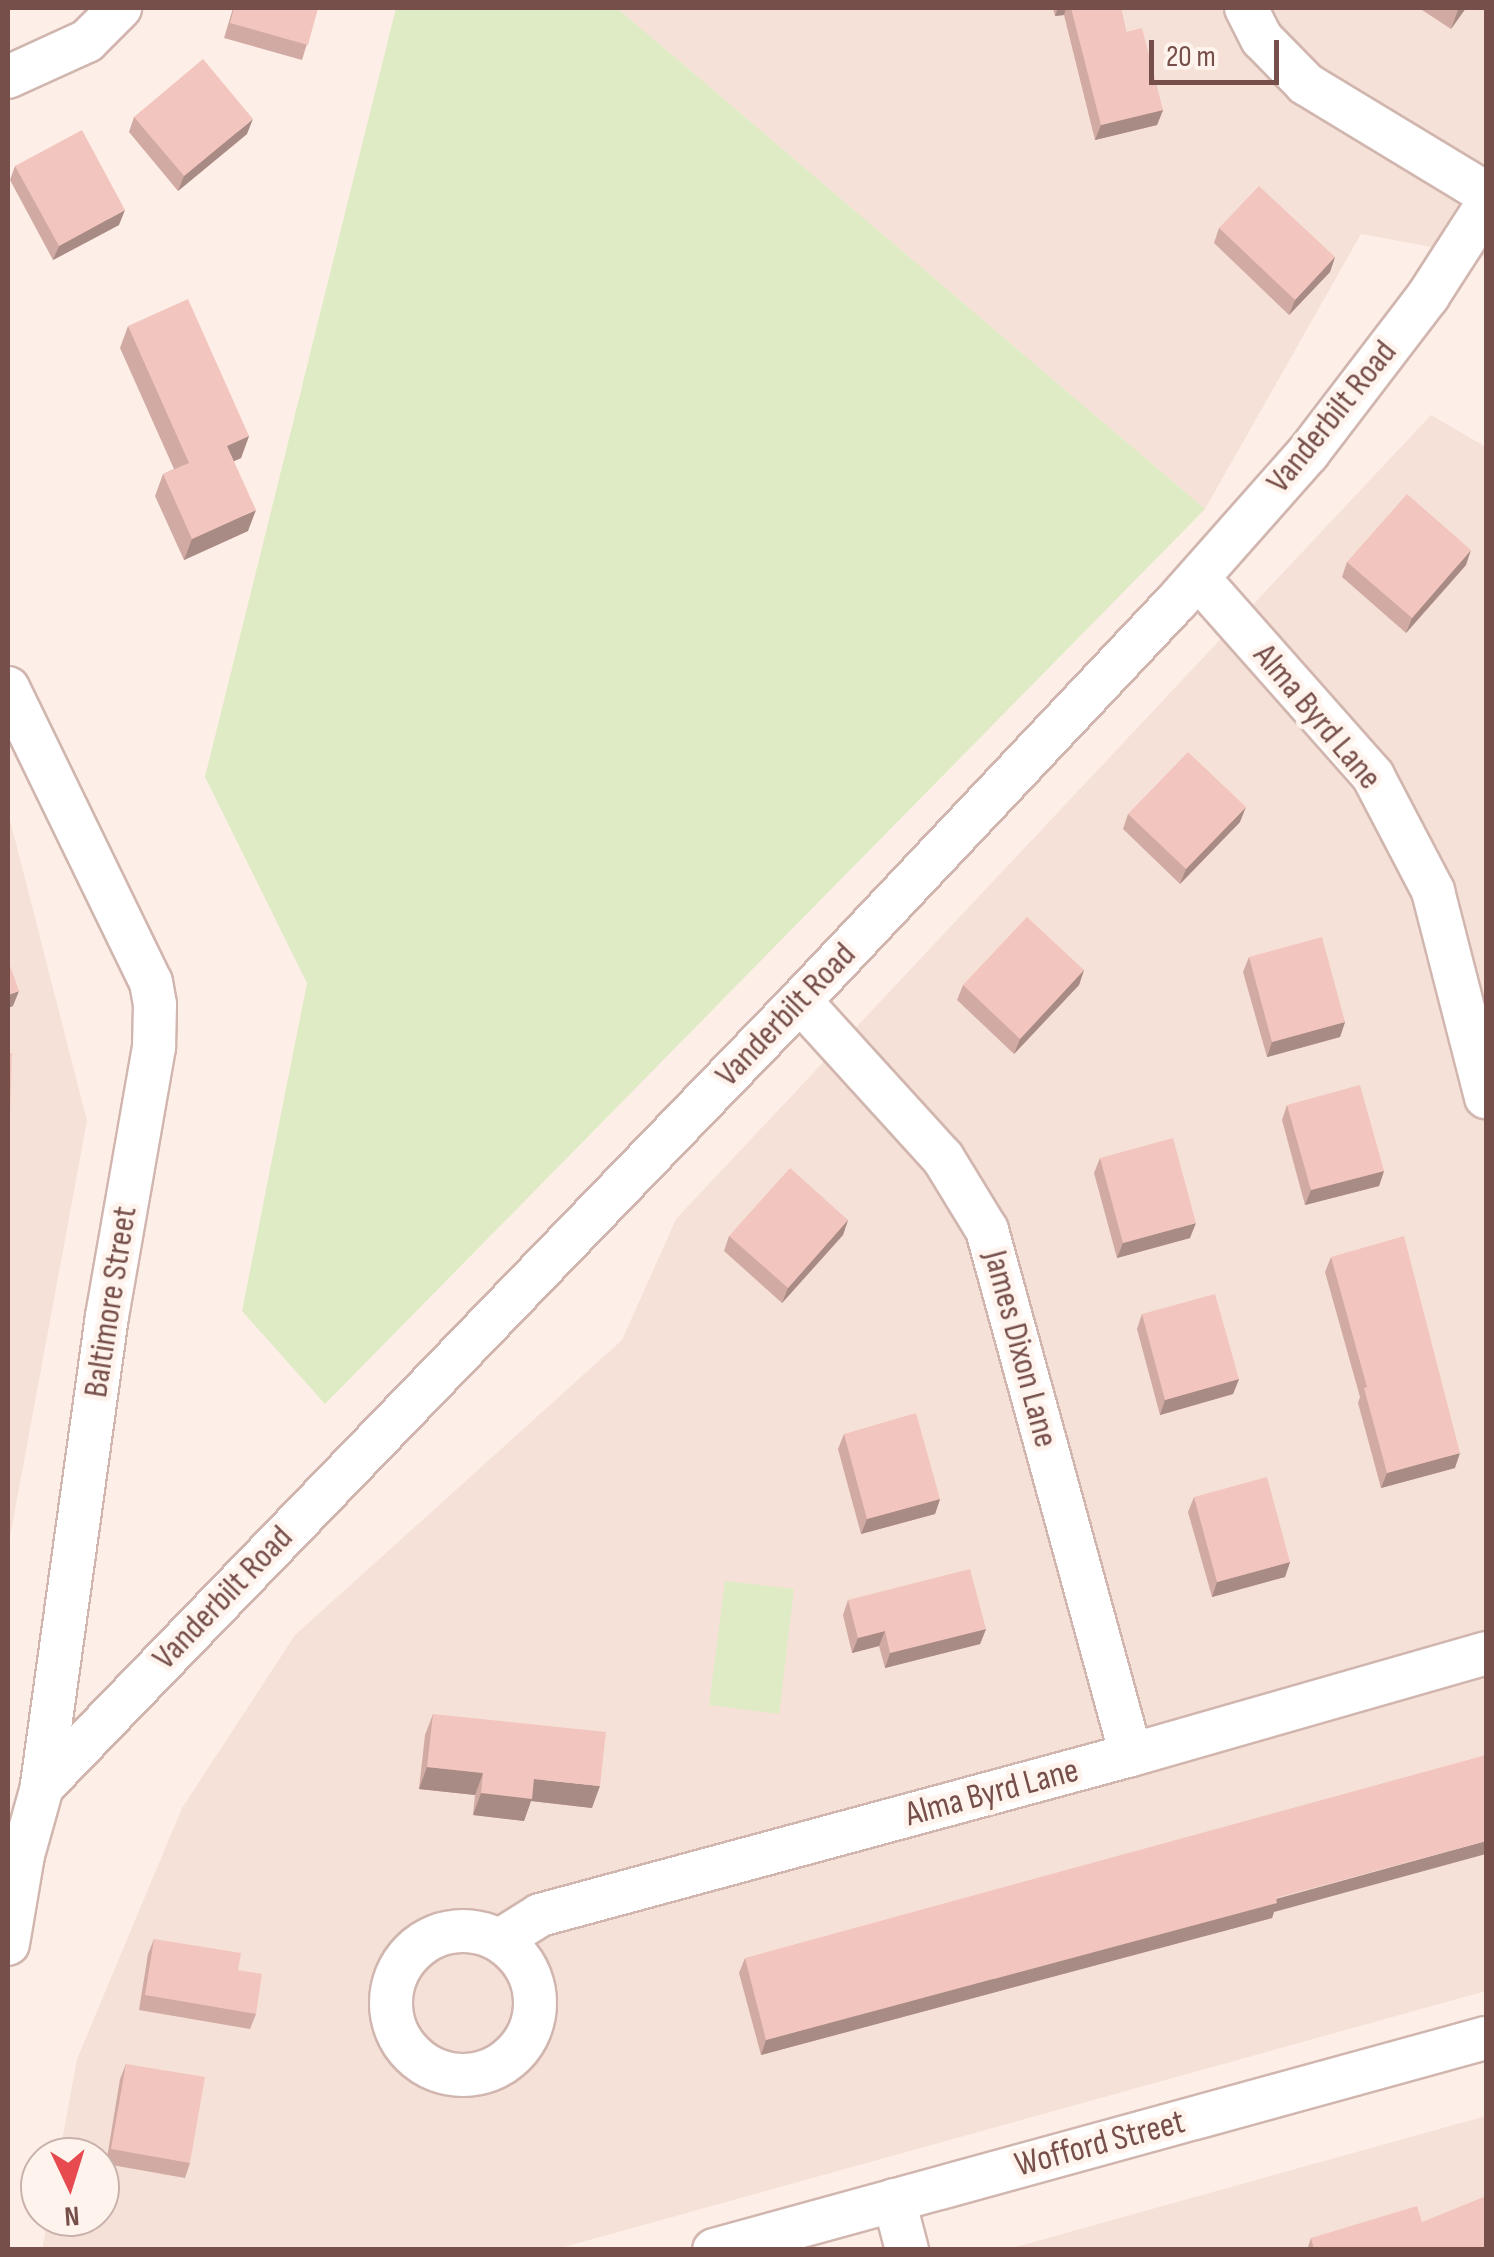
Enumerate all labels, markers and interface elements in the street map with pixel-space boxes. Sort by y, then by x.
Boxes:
scale bar [1154,20,1284,82]
text: 20 m [1166,39,1216,75]
street label: Vanderbilt Road [1258,332,1406,502]
street label: Alma Byrd Lane [1244,636,1390,798]
street label: Vanderbilt Road [707,934,865,1096]
street label: Baltimore Street [75,1203,147,1401]
street label: James Dixon Lane [974,1246,1066,1452]
street label: Vanderbilt Road [144,1517,302,1679]
street label: Alma Byrd Lane [901,1750,1083,1836]
street label: Wofford Street [1011,2101,1189,2187]
north arrow [20,2137,120,2237]
text: N [63,2198,81,2232]

